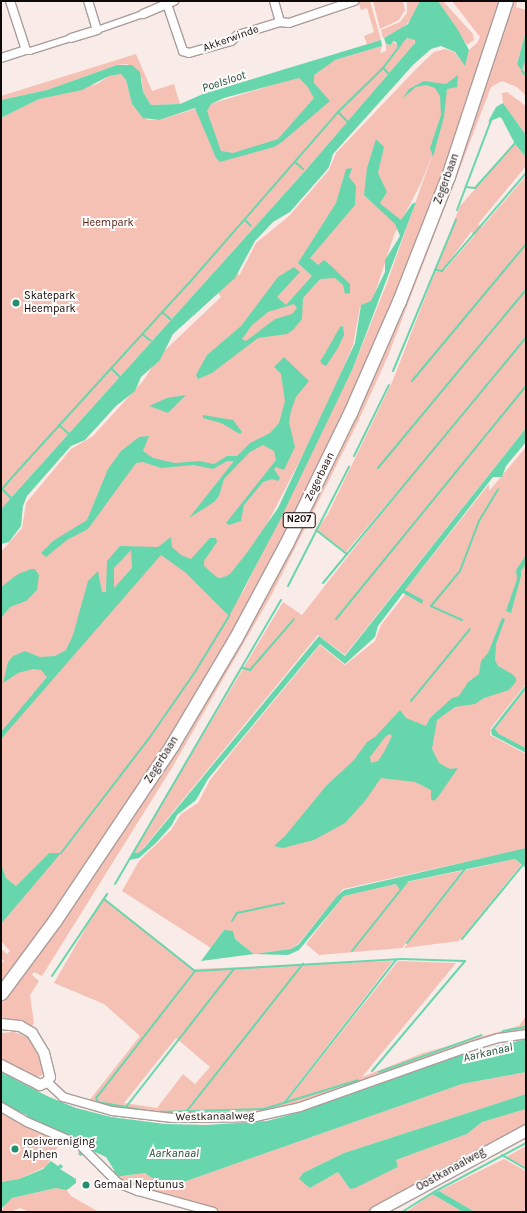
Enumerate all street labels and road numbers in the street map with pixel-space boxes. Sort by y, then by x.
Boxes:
street label: Akkerwinde [201,23,261,55]
street label: Zegerbaan [432,152,462,206]
street label: Zegerbaan [302,450,338,504]
road number: N207 [282,512,316,528]
street label: Zegerbaan [142,734,182,786]
street label: Westkanaalweg [175,1110,255,1124]
street label: Oostkanaalweg [414,1146,488,1194]

